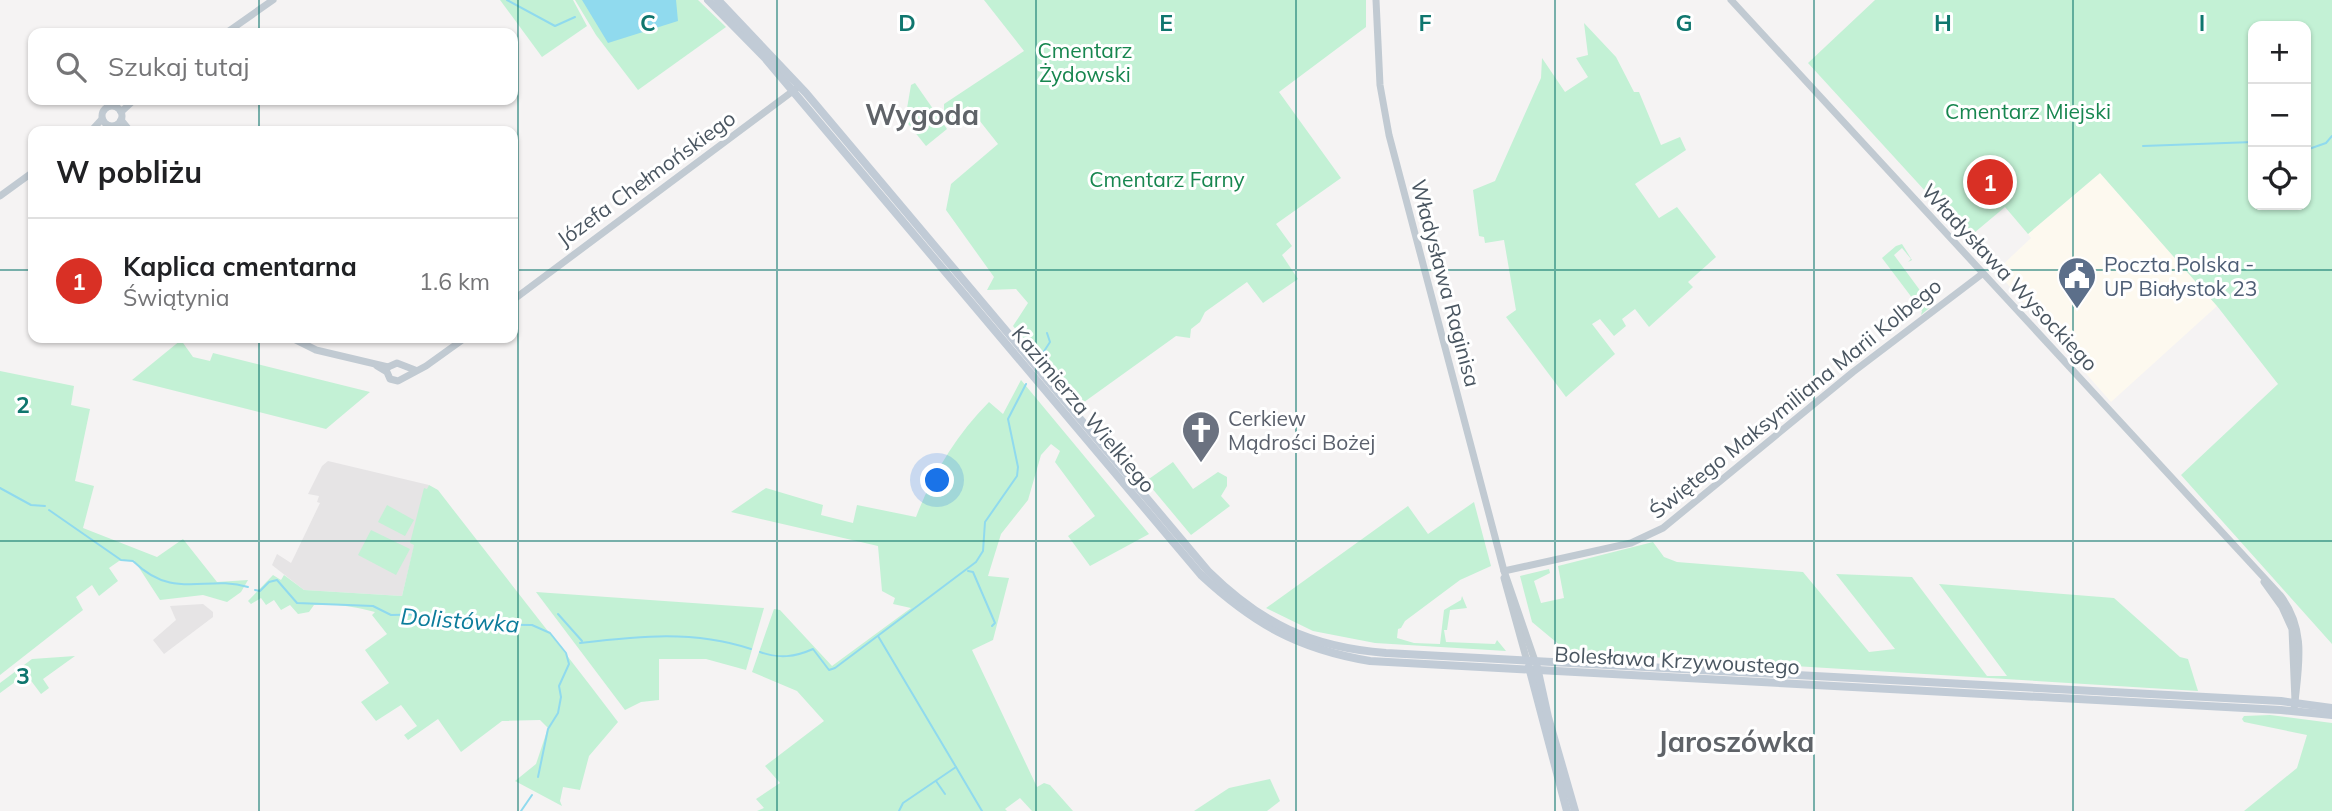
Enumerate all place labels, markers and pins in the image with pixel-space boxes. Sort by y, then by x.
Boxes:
pin: 1 [1967,156,2013,208]
place label: Poczta Polska - UP Białystok 23 [2104,251,2257,301]
public building icon: Poczta Polska - UP Białystok 23 [2056,255,2098,310]
place label: Cerkiew Mądrości Bożej [1228,405,1375,455]
church icon: Cerkiew Mądrości Bożej [1180,409,1222,464]

